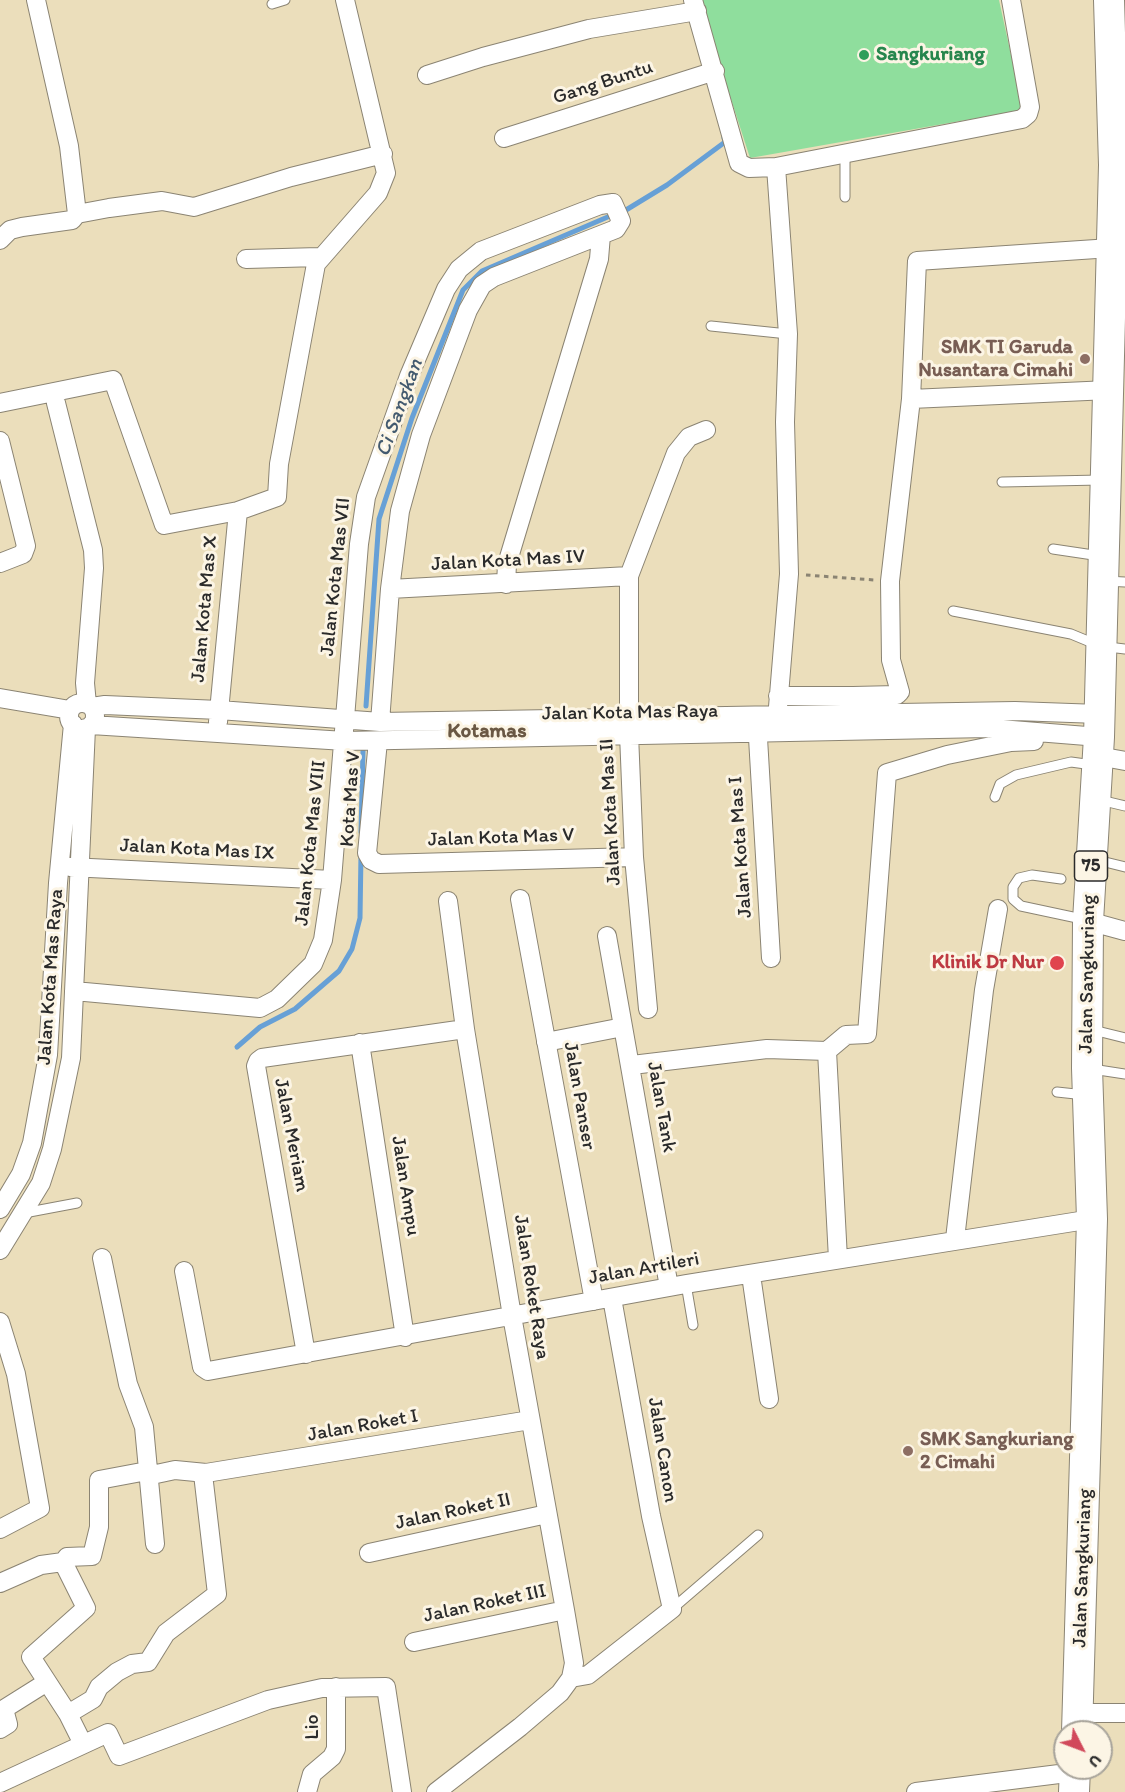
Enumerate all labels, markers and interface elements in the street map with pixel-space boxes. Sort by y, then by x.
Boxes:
place label: Sangkuriang [876,43,985,67]
marker: Sangkuriang [857,48,871,62]
street label: Gang Buntu [550,56,656,110]
place label: SMK TI Garuda Nusantara Cimahi [918,336,1073,383]
marker: SMK TI Garuda Nusantara Cimahi [1078,352,1092,366]
water label: Ci Sangkan [371,356,429,460]
street label: Jalan Kota Mas VII [316,497,356,657]
street label: Jalan Kota Mas X [187,535,223,683]
street label: Jalan Kota Mas IV [431,545,585,577]
street label: Jalan Kota Mas Raya [542,699,718,727]
district label: Kotamas [447,719,527,745]
street label: Jalan Kota Mas II [595,738,627,886]
street label: Kota Mas V [336,750,366,848]
street label: Jalan Kota Mas VIII [290,759,332,927]
street label: Jalan Kota Mas I [724,775,758,919]
street label: Jalan Kota Mas V [427,823,575,853]
street label: Jalan Kota Mas IX [119,834,275,866]
road number: 75 [1074,851,1108,881]
street label: Jalan Kota Mas Raya [33,888,69,1066]
street label: Jalan Sangkuriang [1075,894,1101,1054]
place label: Klinik Dr Nur [932,951,1044,975]
marker: Klinik Dr Nur [1048,954,1066,972]
street label: Jalan Panser [558,1040,600,1152]
street label: Jalan Tank [641,1060,681,1154]
street label: Jalan Meriam [268,1076,314,1194]
street label: Jalan Ampu [385,1134,425,1238]
street label: Jalan Roket Raya [508,1213,554,1361]
street label: Jalan Artileri [587,1247,701,1291]
street label: Jalan Canon [642,1396,682,1504]
street label: Jalan Roket I [306,1404,420,1448]
place label: SMK Sangkuriang 2 Cimahi [920,1428,1073,1475]
marker: SMK Sangkuriang 2 Cimahi [901,1444,915,1458]
street label: Jalan Roket II [393,1488,513,1536]
street label: Jalan Sangkuriang [1068,1488,1098,1648]
street label: Jalan Roket III [422,1579,548,1629]
street label: Lio [301,1714,325,1740]
north arrow [1053,1720,1113,1780]
text: U [1085,1751,1106,1771]

